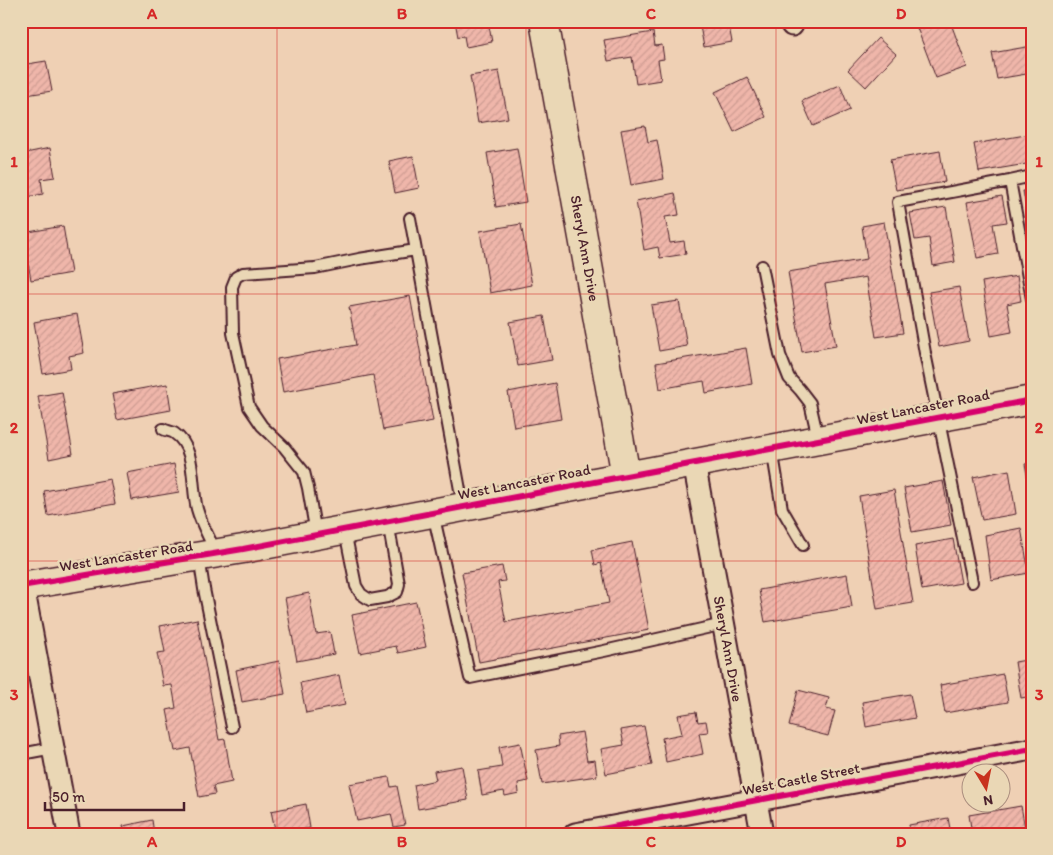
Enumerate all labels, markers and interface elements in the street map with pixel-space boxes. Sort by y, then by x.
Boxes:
text: A [146,4,158,23]
text: B [397,4,408,23]
text: C [646,4,657,23]
text: D [896,4,907,23]
text: 1 [10,152,18,171]
text: 1 [1035,152,1043,171]
street label: Sheryl Ann Drive [567,194,603,303]
street label: West Lancaster Road [855,385,991,429]
text: 2 [10,418,19,437]
text: 2 [1035,418,1044,437]
street label: West Lancaster Road [456,460,592,504]
street label: West Lancaster Road [58,537,194,575]
street label: Sheryl Ann Drive [710,594,747,703]
text: 3 [10,685,19,704]
text: 3 [1035,685,1044,704]
street label: West Castle Street [741,759,862,799]
north arrow [960,762,1010,812]
scale bar [45,780,184,812]
text: 50 m [52,788,85,806]
text: N [982,791,994,810]
text: A [146,832,158,851]
text: B [397,832,408,851]
text: C [646,832,657,851]
text: D [896,832,907,851]

